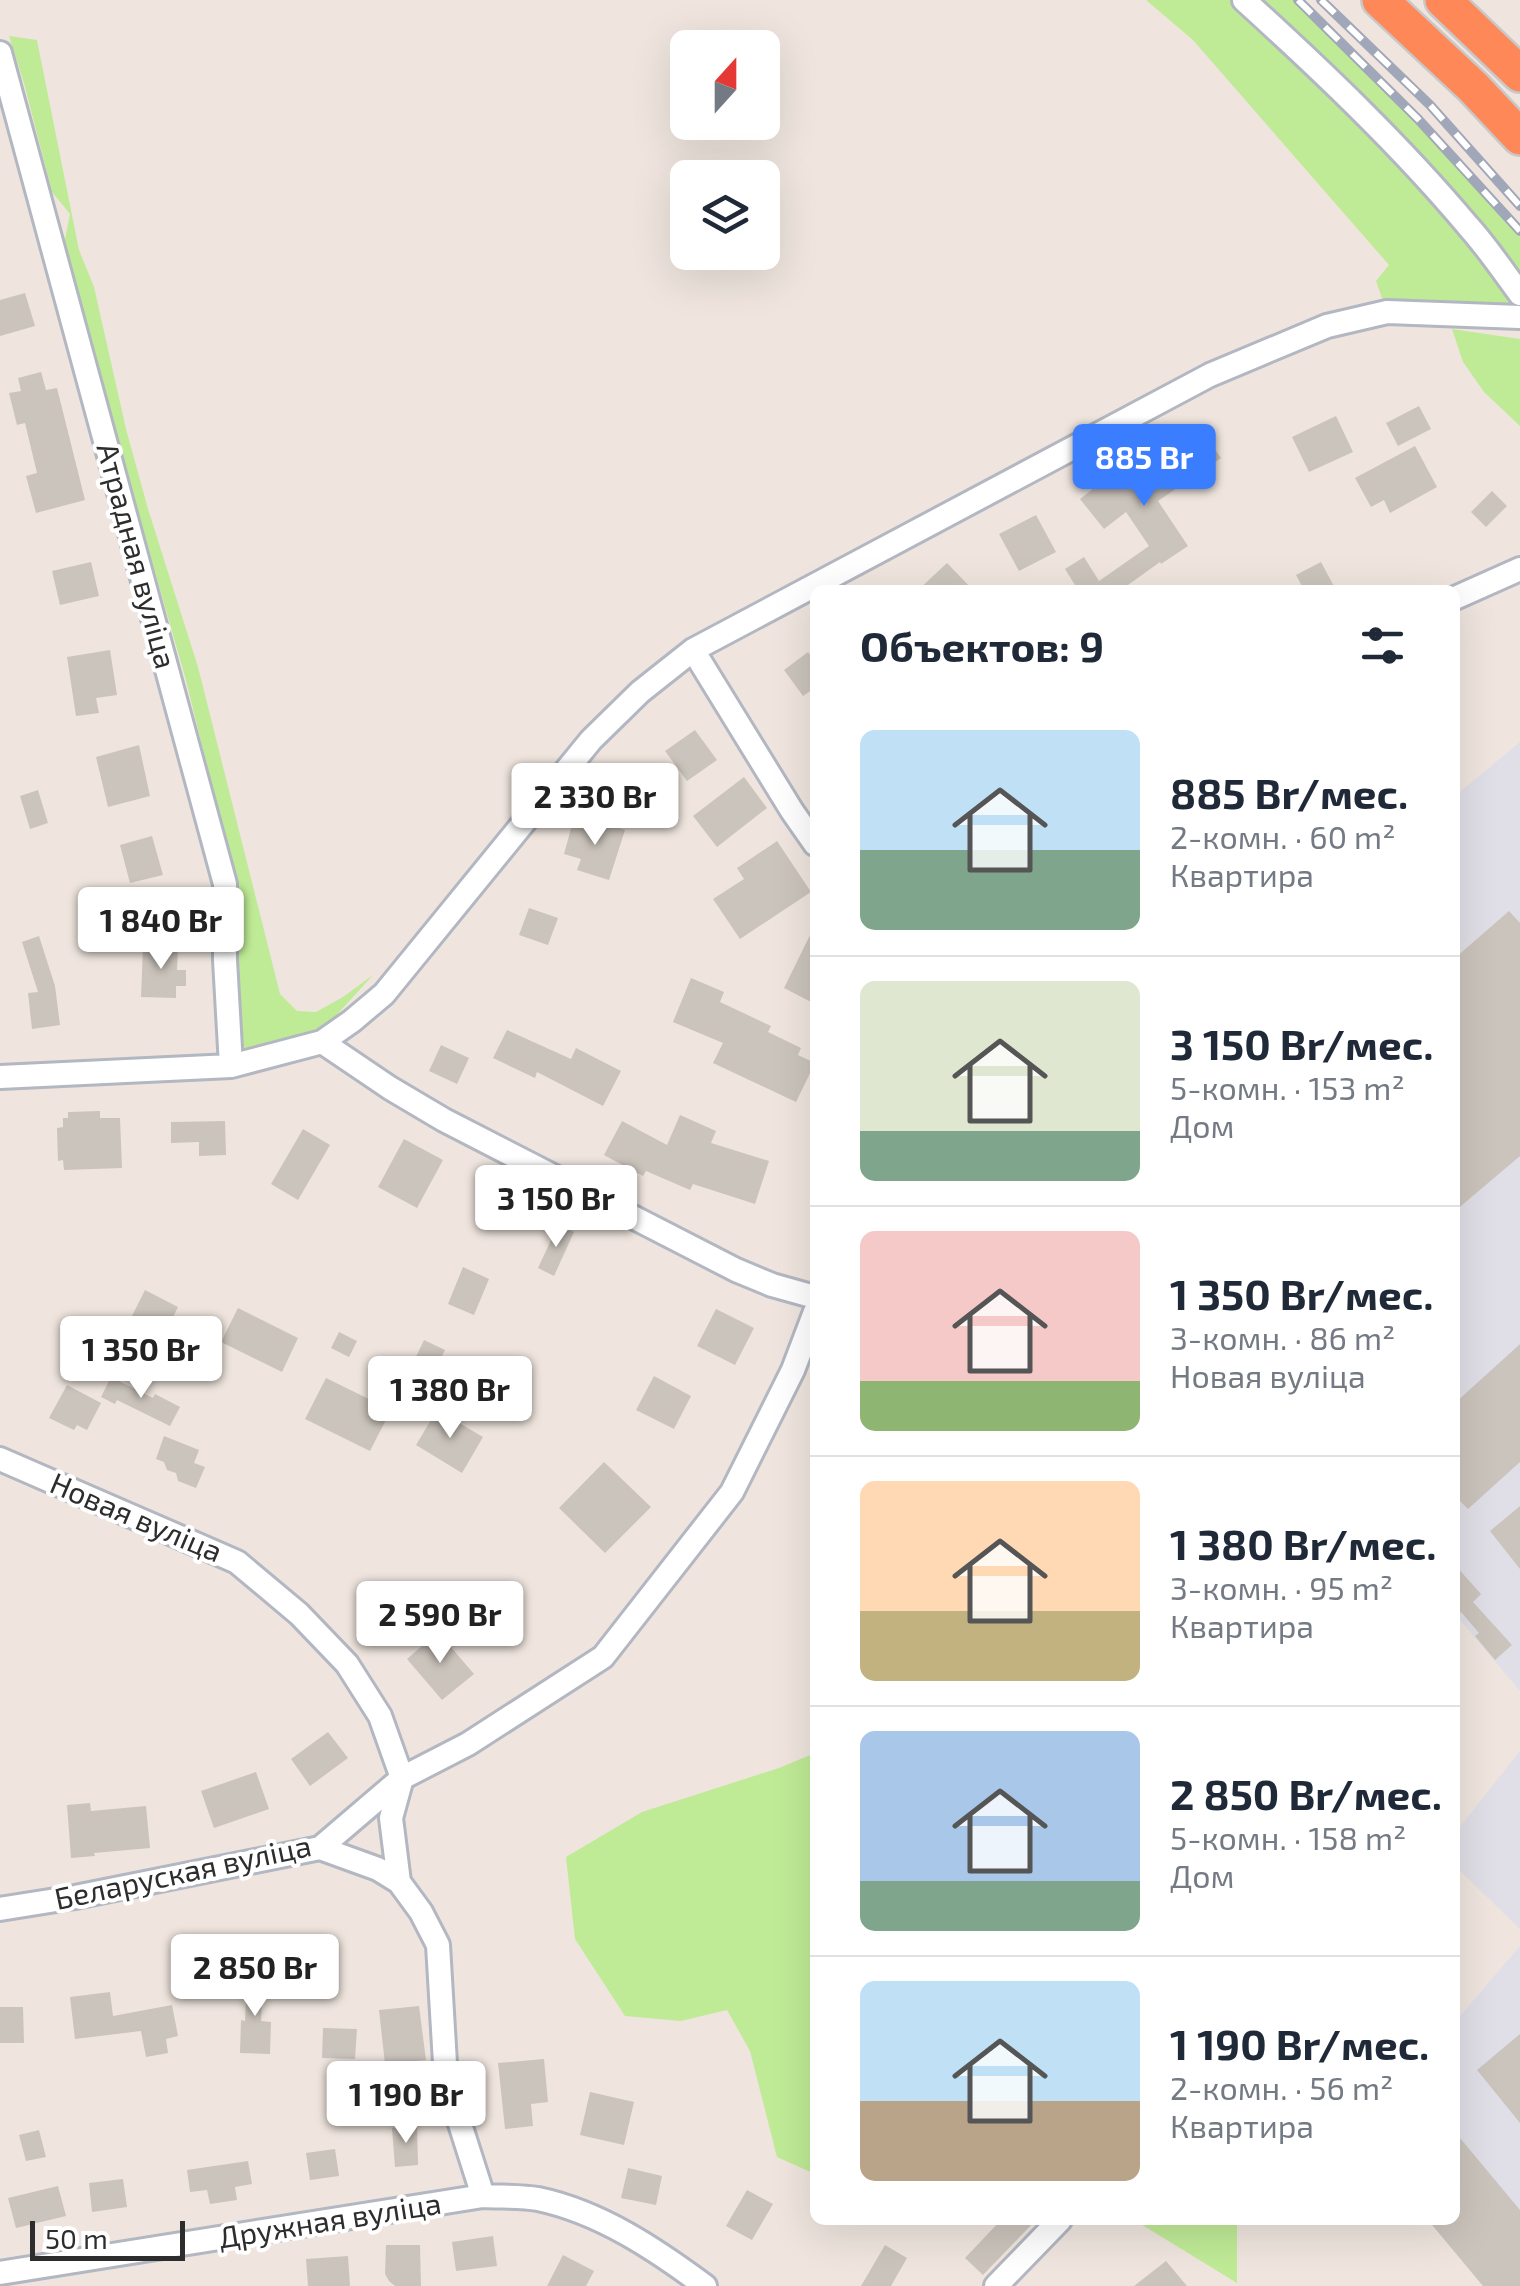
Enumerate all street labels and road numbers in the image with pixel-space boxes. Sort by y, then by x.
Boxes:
street label: Атрадная вуліца [90,439,185,673]
street label: Новая вуліца [45,1464,228,1569]
street label: Беларуская вуліца [51,1826,314,1917]
street label: Дружная вуліца [216,2184,444,2255]

